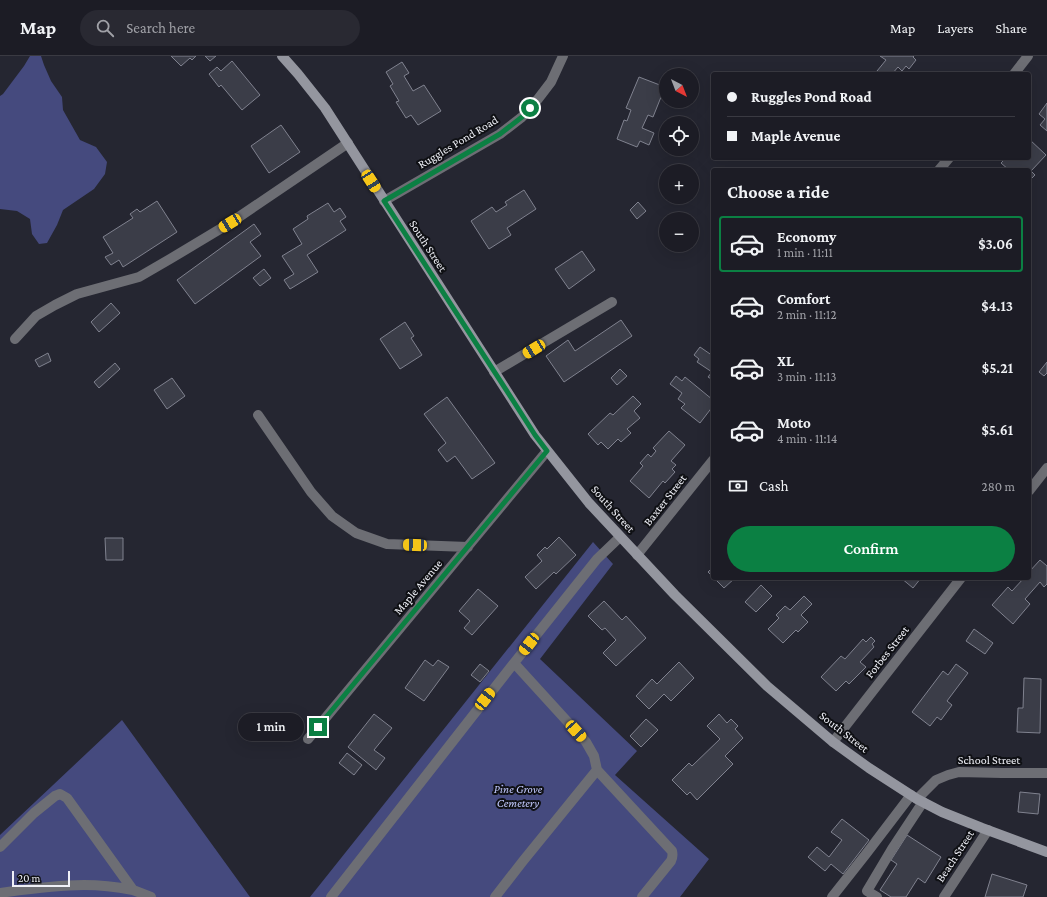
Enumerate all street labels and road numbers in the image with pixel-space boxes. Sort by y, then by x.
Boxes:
street label: Ruggles Pond Road [415,112,501,171]
street label: South Street [406,218,450,275]
street label: Baxter Street [641,471,690,529]
street label: South Street [588,482,639,536]
street label: Maple Avenue [391,557,445,617]
street label: Forbes Street [862,622,912,681]
street label: South Street [817,708,872,756]
street label: School Street [958,753,1021,767]
street label: Beach Street [933,827,978,885]

